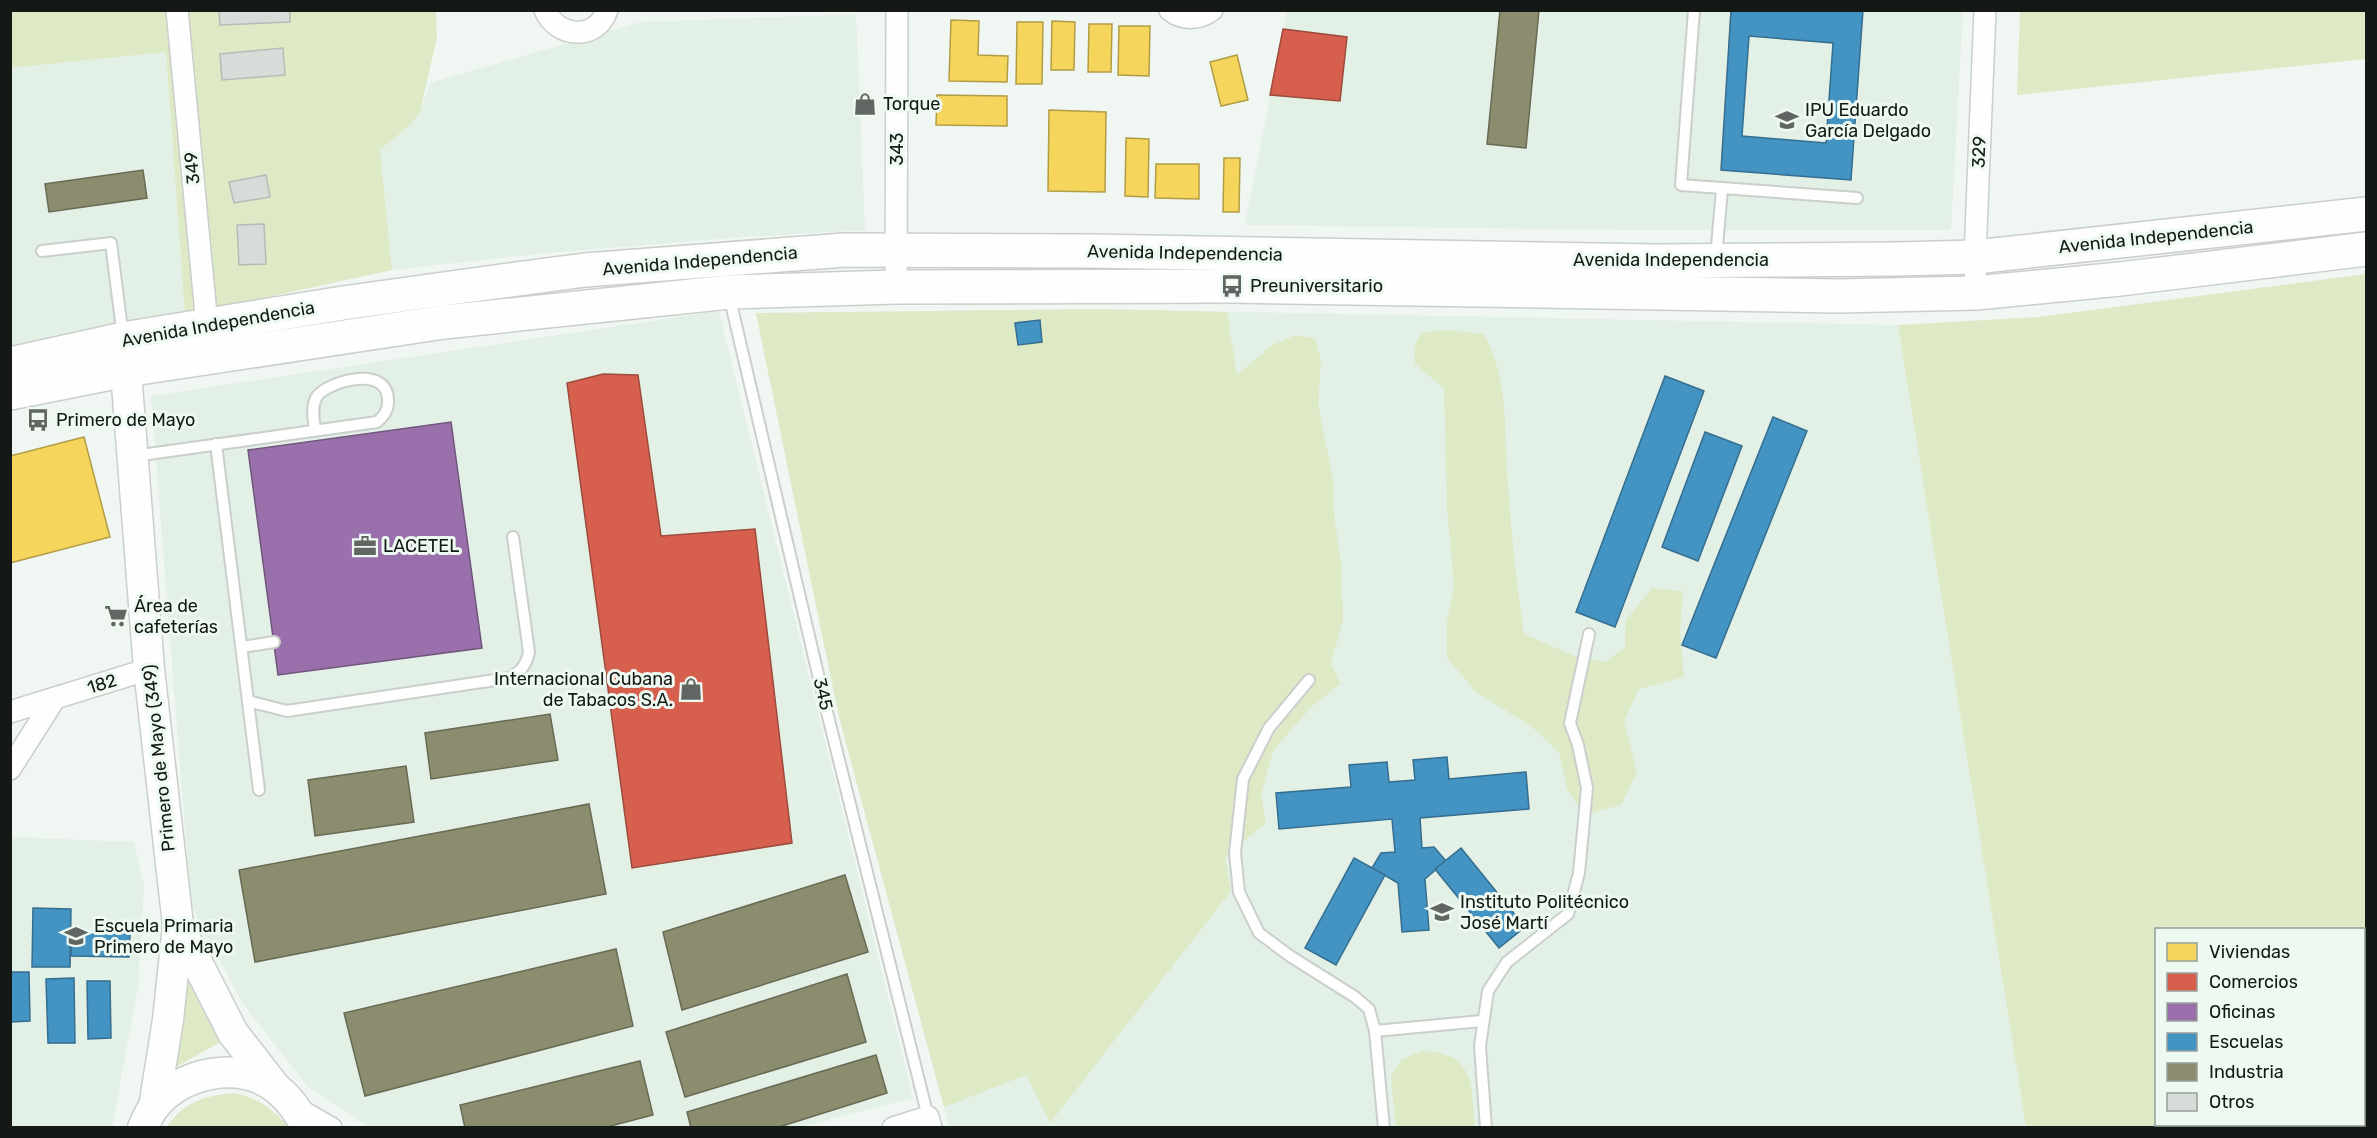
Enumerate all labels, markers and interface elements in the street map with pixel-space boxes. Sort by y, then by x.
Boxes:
shop icon: Torque [852,91,878,117]
place label: Torque [883,93,940,115]
place label: IPU Eduardo García Delgado [1805,99,1931,142]
school or university icon: IPU Eduardo García Delgado [1774,107,1800,133]
street label: 343 [886,133,908,165]
street label: 329 [1967,136,1991,168]
street label: 349 [180,151,204,185]
street label: Avenida Independencia [2057,216,2255,258]
street label: Avenida Independencia [1087,240,1283,266]
street label: Avenida Independencia [602,242,798,280]
street label: Avenida Independencia [1573,249,1769,271]
bus stop icon: Preuniversitario [1219,273,1245,299]
place label: Preuniversitario [1250,275,1383,297]
street label: Avenida Independencia [120,296,316,352]
bus stop icon: Primero de Mayo [25,407,51,433]
place label: Primero de Mayo [56,409,195,431]
office icon: LACETEL [352,533,378,559]
place label: LACETEL [383,535,459,557]
place label: Área de cafeterías [134,595,218,638]
supermarket icon: Área de cafeterías [103,603,129,629]
street label: Primero de Mayo (349) [138,663,180,853]
place label: Internacional Cubana de Tabacos S.A. [494,668,673,711]
street label: 182 [85,669,119,699]
shop icon: Internacional Cubana de Tabacos S.A. [678,676,704,702]
street label: 345 [809,676,837,712]
place label: Instituto Politécnico José Martí [1460,891,1629,934]
school or university icon: Instituto Politécnico José Martí [1429,899,1455,925]
place label: Escuela Primaria Primero de Mayo [94,915,233,958]
school or university icon: Escuela Primaria Primero de Mayo [63,923,89,949]
legend [2155,928,2365,1126]
text: Viviendas [2209,941,2290,963]
text: Comercios [2209,971,2298,993]
text: Oficinas [2209,1001,2275,1023]
text: Escuelas [2209,1031,2283,1053]
text: Industria [2209,1061,2284,1083]
text: Otros [2209,1091,2254,1113]

